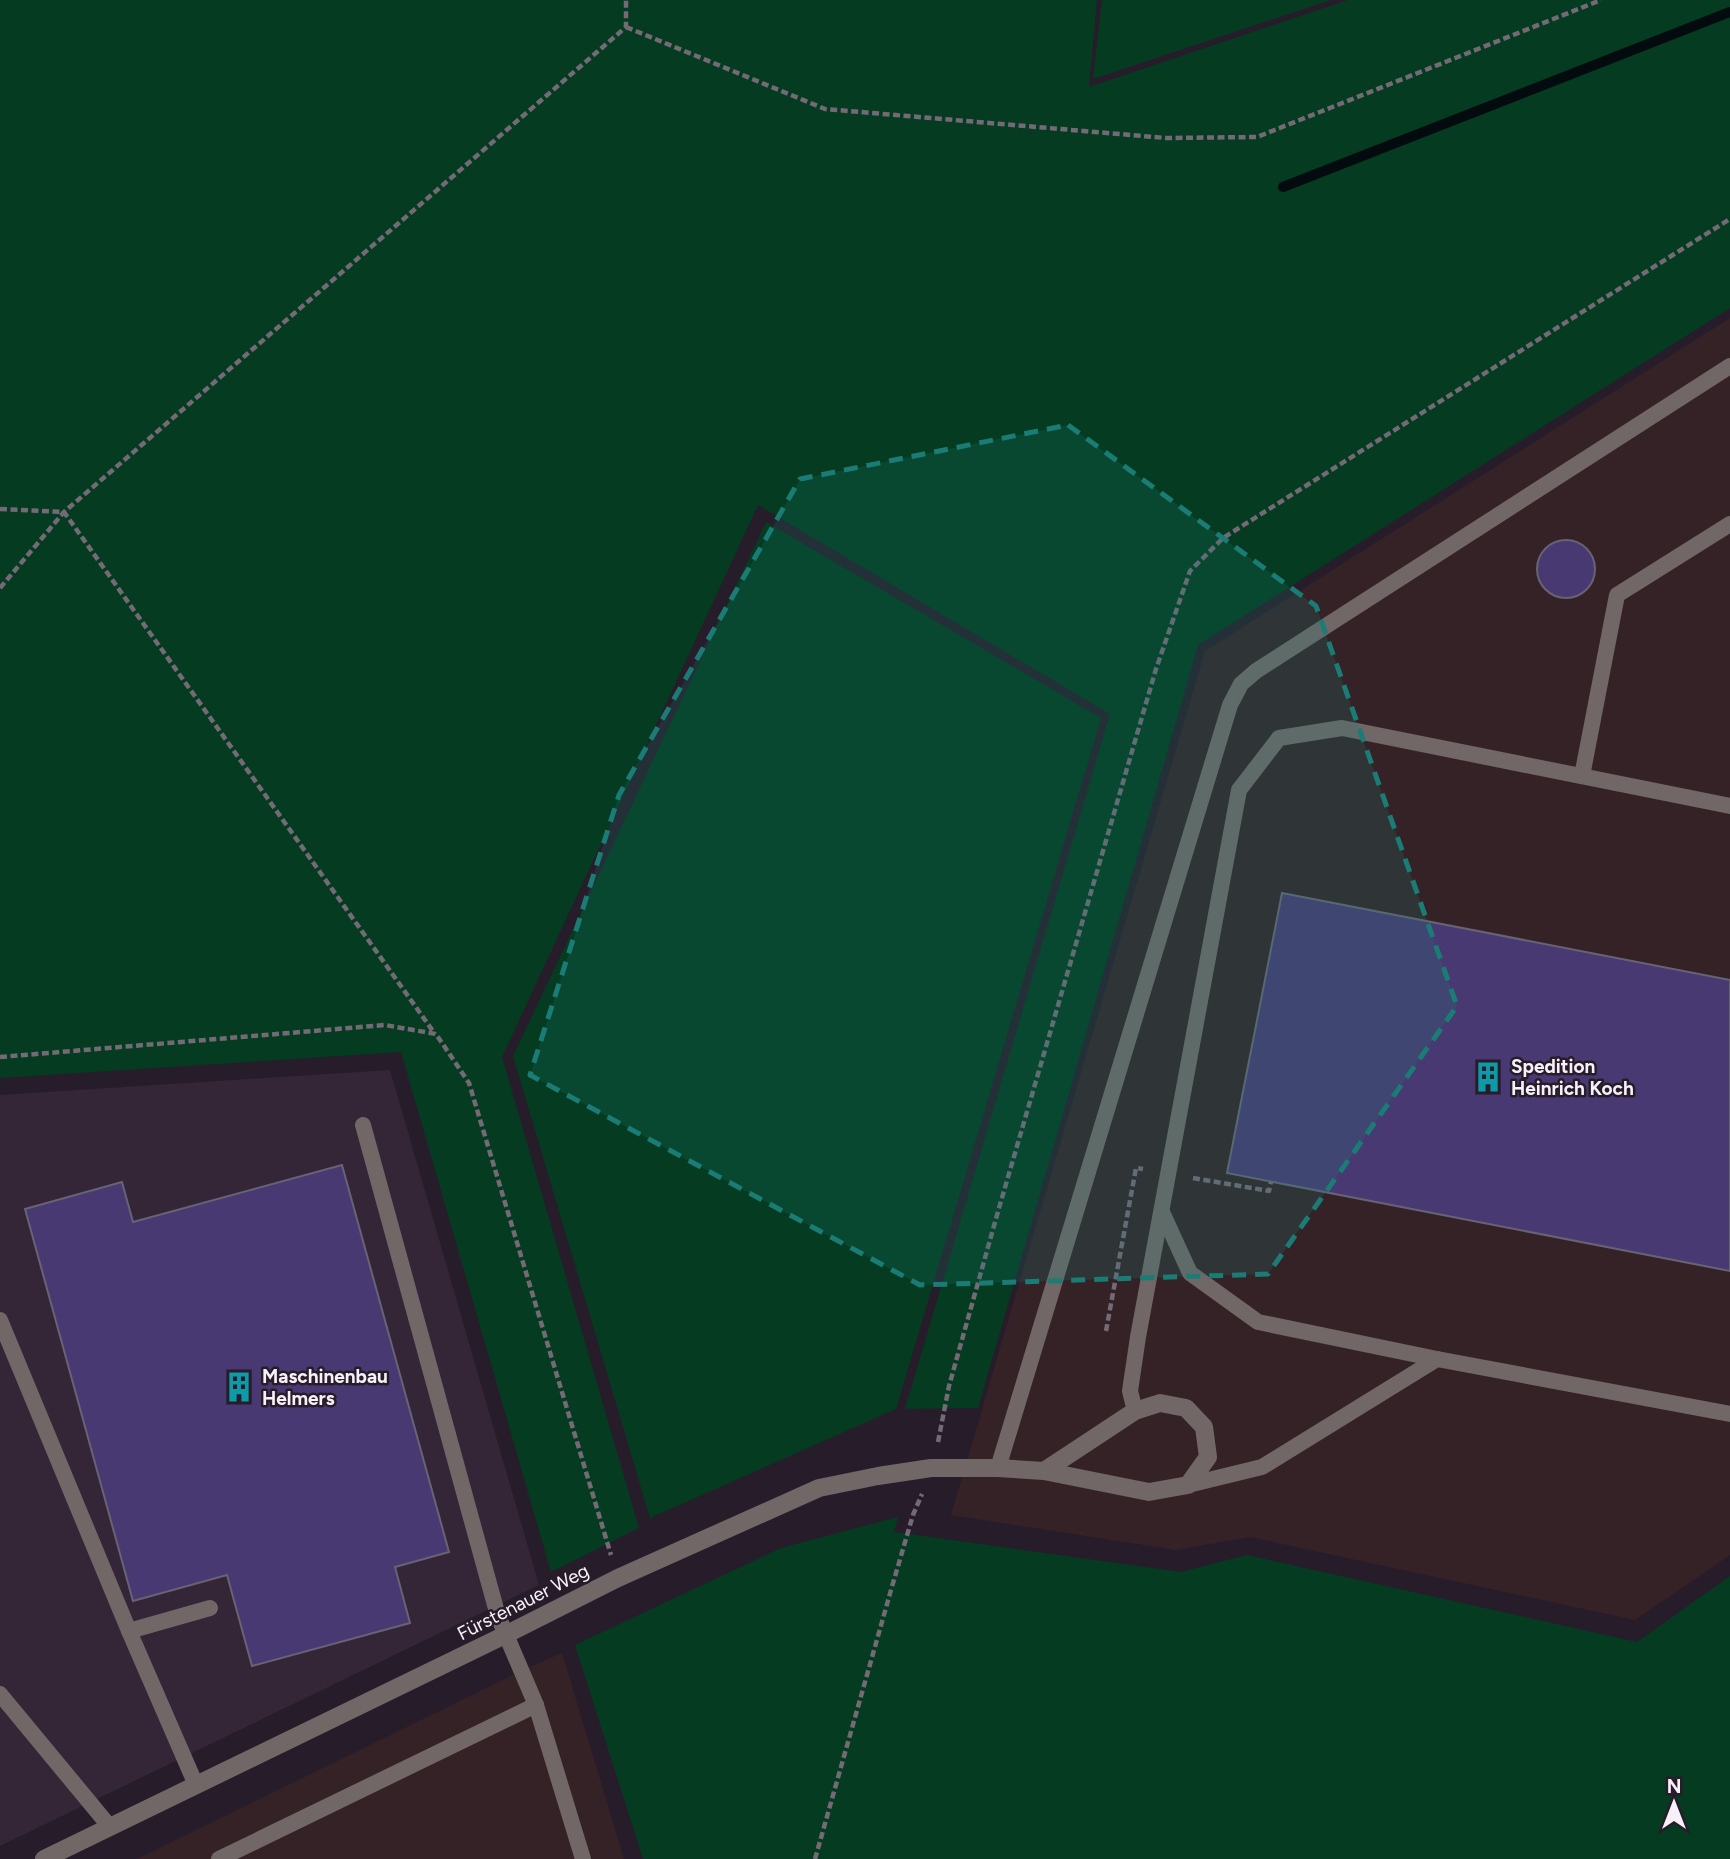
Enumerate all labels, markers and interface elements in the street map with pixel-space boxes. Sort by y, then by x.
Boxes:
place label: Spedition Heinrich Koch [1511,1055,1634,1100]
building icon: Spedition Heinrich Koch [1471,1060,1505,1094]
place label: Maschinenbau Helmers [262,1365,388,1410]
building icon: Maschinenbau Helmers [222,1370,256,1404]
street label: Fürstenauer Weg [453,1559,593,1645]
north arrow [1639,1768,1709,1838]
text: N [1667,1775,1681,1798]

